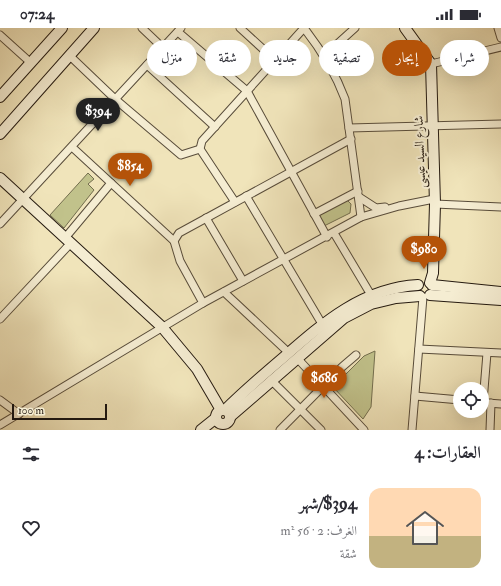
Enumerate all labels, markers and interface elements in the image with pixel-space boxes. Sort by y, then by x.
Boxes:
text: 07:24 [20,5,54,24]
chip: منزل [147,40,197,76]
chip: شقة [205,40,251,76]
chip: جديد [259,40,311,76]
chip: تصفية [319,40,374,76]
chip: إيجار [382,40,432,76]
chip: شراء [440,40,489,76]
pin: $394 [74,98,122,132]
text: $394 [85,103,111,119]
street label: شارع السيد عيسى [411,115,432,189]
pin: $854 [106,153,154,187]
text: $854 [117,158,143,174]
pin: $980 [400,236,448,270]
text: $980 [411,241,437,257]
pin: $686 [300,365,348,399]
text: $686 [311,370,337,386]
map controls [453,382,489,418]
button: locate [453,382,489,418]
scale bar [12,402,107,421]
text: 100 m [18,404,44,417]
text: العقارات: 4 [415,442,481,463]
icon: filters [20,443,42,465]
text: $394/شهر [299,493,357,514]
icon: home [401,504,449,552]
icon: heart [20,517,42,539]
text: الغرف: 2 · 56 m² [281,523,357,539]
text: شقة [340,546,357,562]

